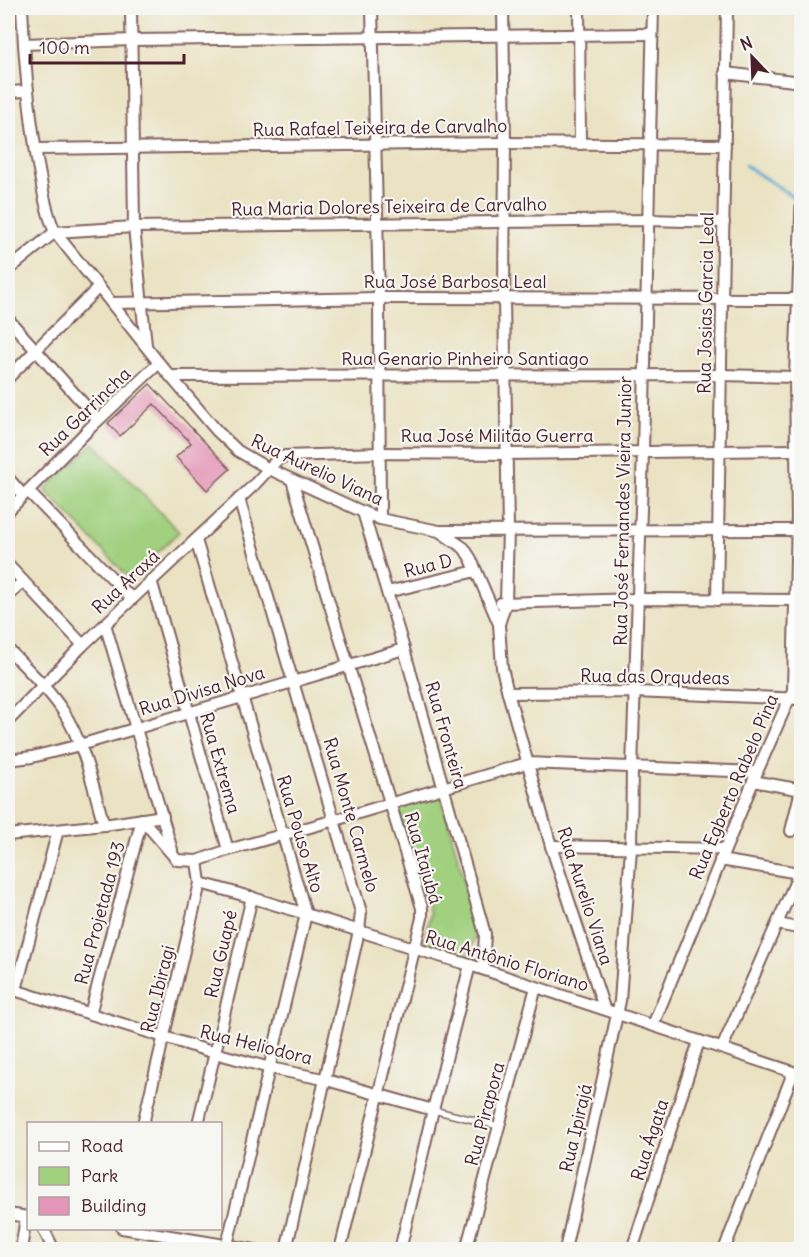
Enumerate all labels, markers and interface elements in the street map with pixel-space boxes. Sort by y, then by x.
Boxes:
scale bar [30,27,184,65]
north arrow [722,27,782,87]
text: N [737,32,755,55]
text: 100 m [39,36,90,59]
street label: Rua Rafael Teixeira de Carvalho [252,114,508,141]
street label: Rua Maria Dolores Teixeira de Carvalho [231,192,547,221]
street label: Rua Josias Garcia Leal [692,212,719,394]
street label: Rua José Barbosa Leal [363,270,547,293]
street label: Rua Genario Pinheiro Santiago [341,347,589,370]
street label: Rua Garrincha [34,362,135,461]
street label: Rua José Fernandes Vieira Junior [609,375,636,646]
street label: Rua José Militão Guerra [401,424,593,447]
street label: Rua Aurelio Viana [247,429,387,510]
street label: Rua Araxá [87,545,164,619]
street label: Rua D [401,548,454,583]
street label: Rua Divisa Nova [136,661,267,721]
street label: Rua das Orqudeas [580,664,730,689]
street label: Rua Fronteira [420,679,473,791]
street label: Rua Egberto Rabelo Pina [684,691,783,883]
street label: Rua Extrema [195,710,246,816]
street label: Rua Monte Carmelo [318,735,385,895]
street label: Rua Pouso Alto [272,772,329,895]
street label: Rua Itajubá [399,809,448,907]
street label: Rua Aurelio Viana [552,824,619,968]
street label: Rua Projetada 193 [69,839,130,987]
street label: Rua Guapé [199,907,242,1000]
street label: Rua Antônio Floriano [423,925,592,996]
street label: Rua Ibiragi [136,943,180,1035]
street label: Rua Heliodora [197,1019,315,1070]
street label: Rua Pirapora [460,1059,509,1168]
street label: Rua Ipirajá [554,1081,597,1174]
street label: Rua Ágata [626,1096,674,1184]
legend [27,1122,222,1230]
text: Road [81,1134,124,1157]
text: Park [81,1164,118,1187]
text: Building [81,1194,146,1217]

